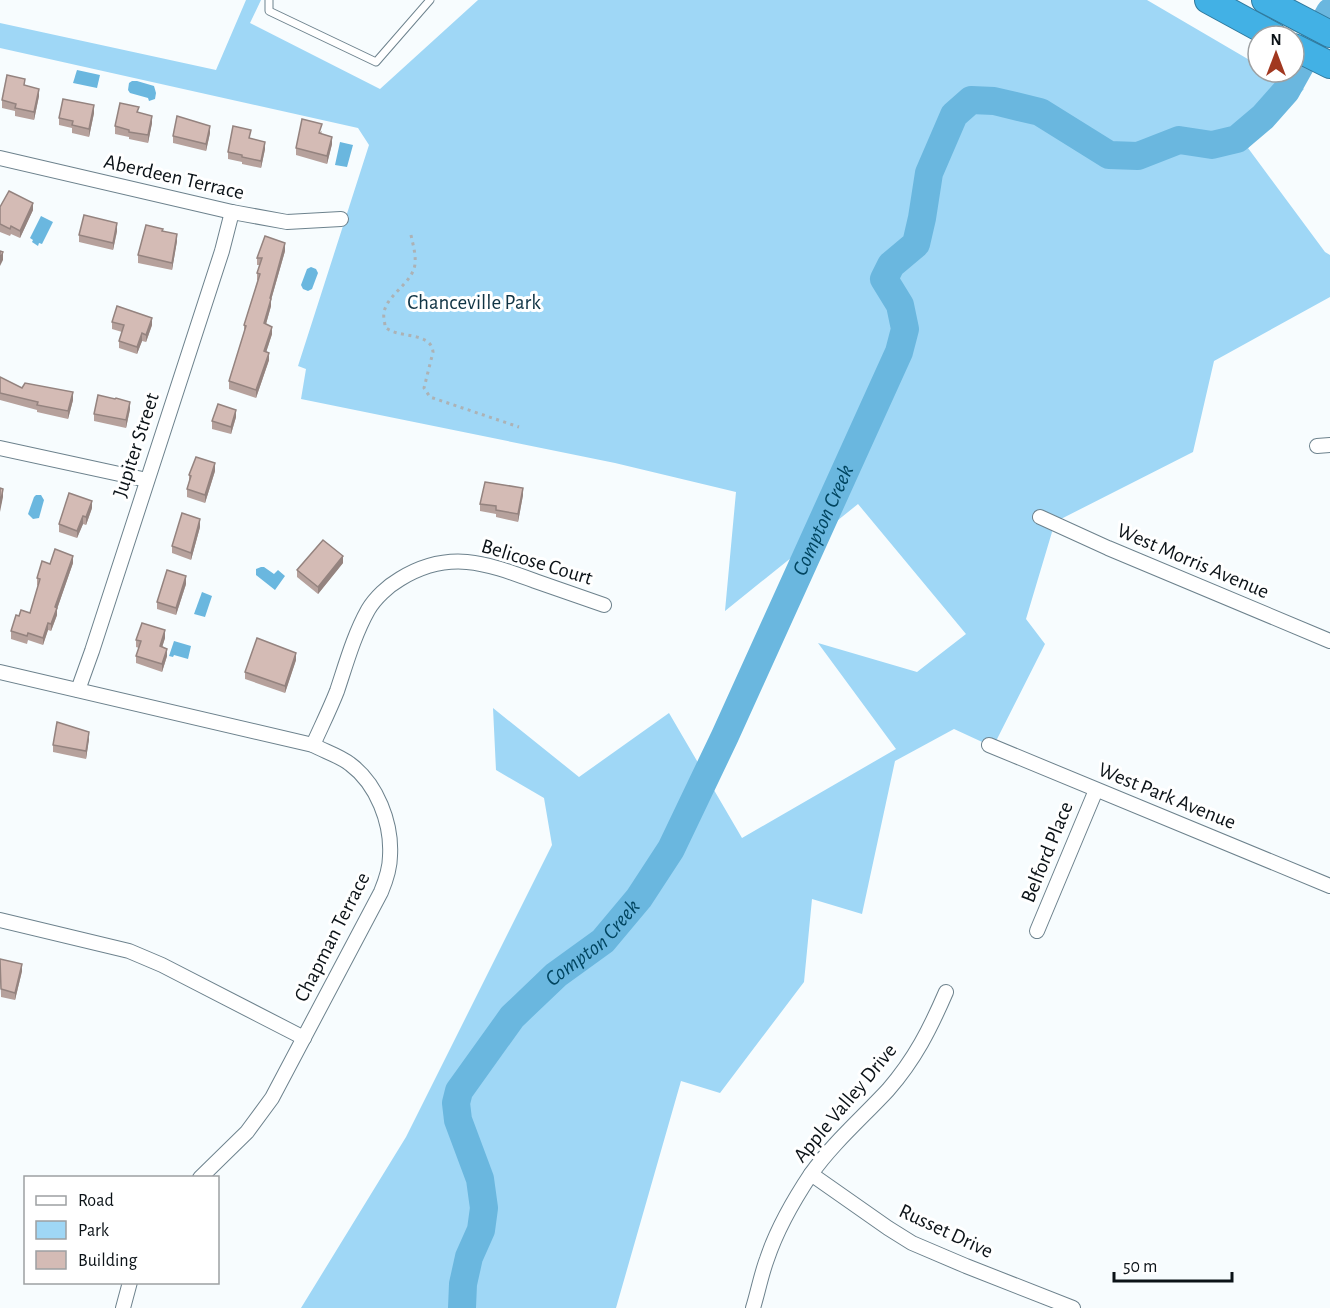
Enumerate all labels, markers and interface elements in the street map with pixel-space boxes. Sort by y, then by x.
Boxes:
north arrow [1246,24,1306,84]
text: N [1270,32,1282,48]
street label: Aberdeen Terrace [102,151,246,203]
park label: Chanceville Park [407,292,541,313]
street label: Jupiter Street [109,390,163,500]
water label: Compton Creek [788,461,857,579]
street label: West Morris Avenue [1114,520,1272,602]
street label: Belicose Court [479,535,595,589]
street label: West Park Avenue [1095,759,1239,833]
street label: Belford Place [1017,799,1077,905]
street label: Chapman Terrace [290,869,374,1005]
water label: Compton Creek [541,895,644,990]
street label: Apple Valley Drive [789,1040,901,1166]
legend [24,1176,219,1284]
text: Road [78,1192,114,1210]
street label: Russet Drive [896,1200,996,1262]
text: Park [78,1222,110,1240]
scale bar [1114,1245,1232,1283]
text: Building [78,1252,138,1270]
text: 50 m [1123,1258,1157,1276]

